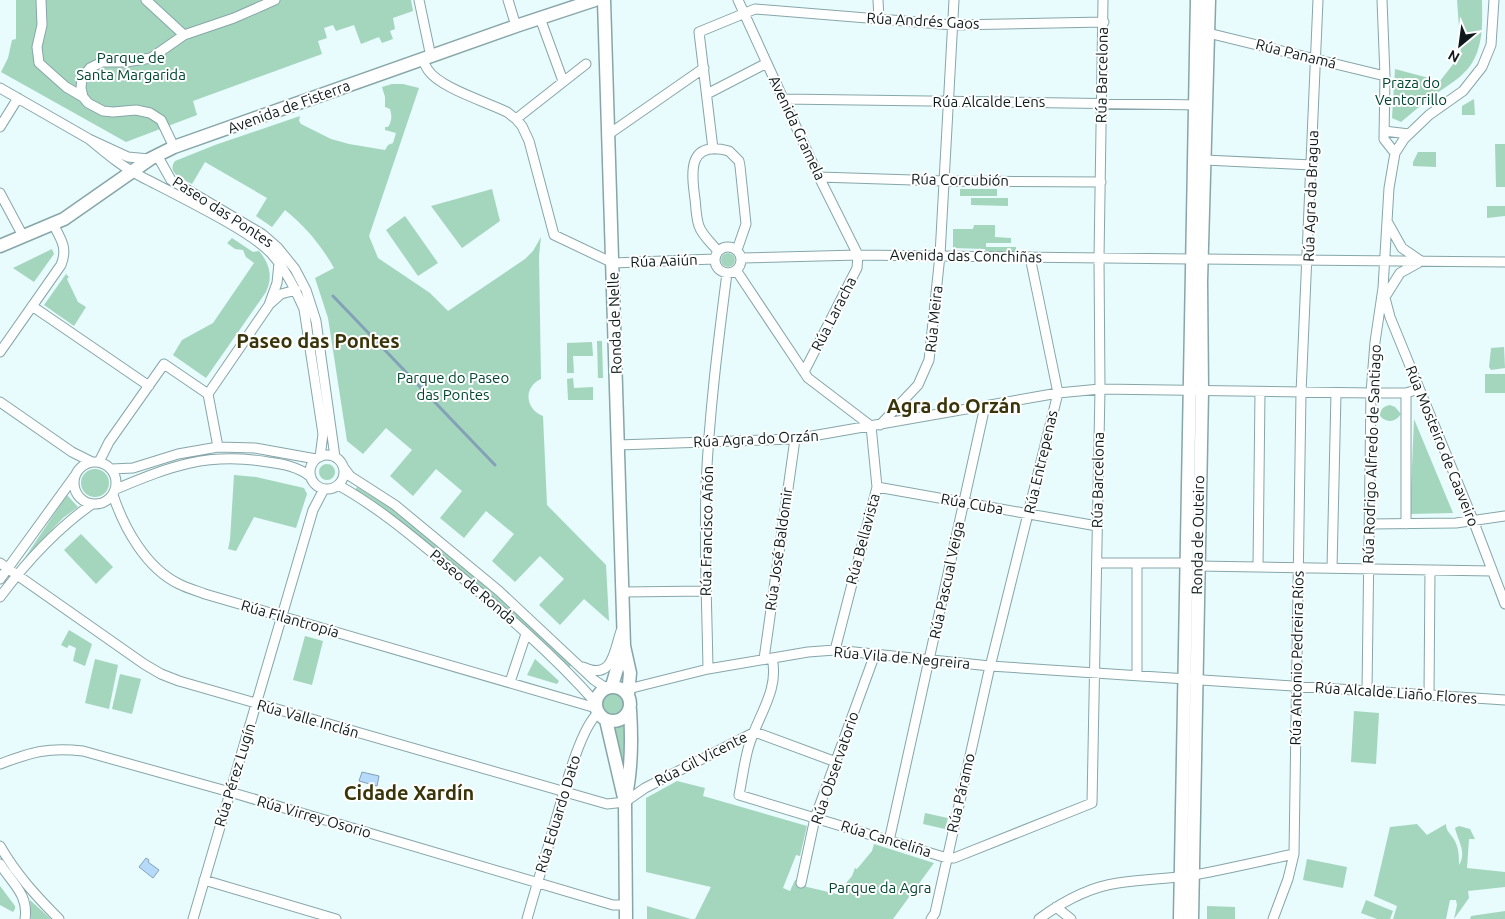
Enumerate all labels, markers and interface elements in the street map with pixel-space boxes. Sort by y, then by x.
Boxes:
street label: Rúa Andrés Gaos [866,9,980,32]
north arrow [1435,20,1485,70]
street label: Rúa Barcelona [1092,27,1111,123]
street label: Rúa Panamá [1254,35,1338,72]
text: N [1445,47,1462,66]
park label: Parque de Santa Margarida [76,49,186,83]
street label: Avenida Gramela [766,73,829,183]
park label: Praza do Ventorrillo [1375,74,1447,108]
street label: Avenida de Fisterra [225,76,352,137]
street label: Rúa Alcalde Lens [933,93,1045,110]
street label: Rúa Agra da Bragua [1300,130,1321,262]
street label: Rúa Corcubión [911,170,1009,189]
street label: Paseo das Pontes [170,173,277,251]
street label: Avenida das Conchiñas [890,246,1042,265]
street label: Rúa Aaiún [630,251,698,270]
street label: Ronda de Nelle [604,272,625,374]
street label: Rúa Laracha [808,274,860,354]
street label: Rúa Meira [922,285,945,353]
district label: Paseo das Pontes [236,329,400,352]
street label: Rúa Rodrigo Alfredo de Santiago [1359,344,1384,564]
street label: Rúa Mosteiro de Caaveiro [1402,363,1483,529]
park label: Parque do Paseo das Pontes [397,369,509,403]
district label: Agra do Orzán [887,394,1021,417]
street label: Rúa Entrepenas [1020,408,1061,515]
street label: Rúa Agra do Orzán [693,427,819,450]
street label: Rúa Barcelona [1088,432,1107,528]
street label: Rúa Francisco Añón [697,466,716,596]
street label: Ronda de Outeiro [1188,475,1207,595]
street label: Rúa José Baldomir [761,486,796,612]
street label: Rúa Cuba [940,490,1005,517]
street label: Rúa Bellavista [842,492,883,586]
street label: Rúa Pascual Veiga [926,519,967,640]
street label: Paseo de Ronda [427,546,520,628]
street label: Rúa Antonio Pedreira Ríos [1286,570,1307,746]
street label: Rúa Filantropía [239,596,341,641]
street label: Rúa Vila de Negreira [833,643,971,672]
street label: Rúa Alcalde Liaño Flores [1314,678,1478,707]
street label: Rúa Valle Inclán [255,696,361,741]
street label: Rúa Observatorio [807,709,862,826]
street label: Rúa Pérez Lugín [211,721,258,829]
street label: Rúa Gil Vicente [652,728,750,789]
street label: Rúa Páramo [943,752,978,834]
street label: Rúa Eduardo Dato [532,753,583,875]
district label: Cidade Xardín [344,781,474,804]
street label: Rúa Virrey Osorio [255,792,373,841]
street label: Rúa Canceliña [839,817,933,860]
park label: Parque da Agra [829,879,931,896]

